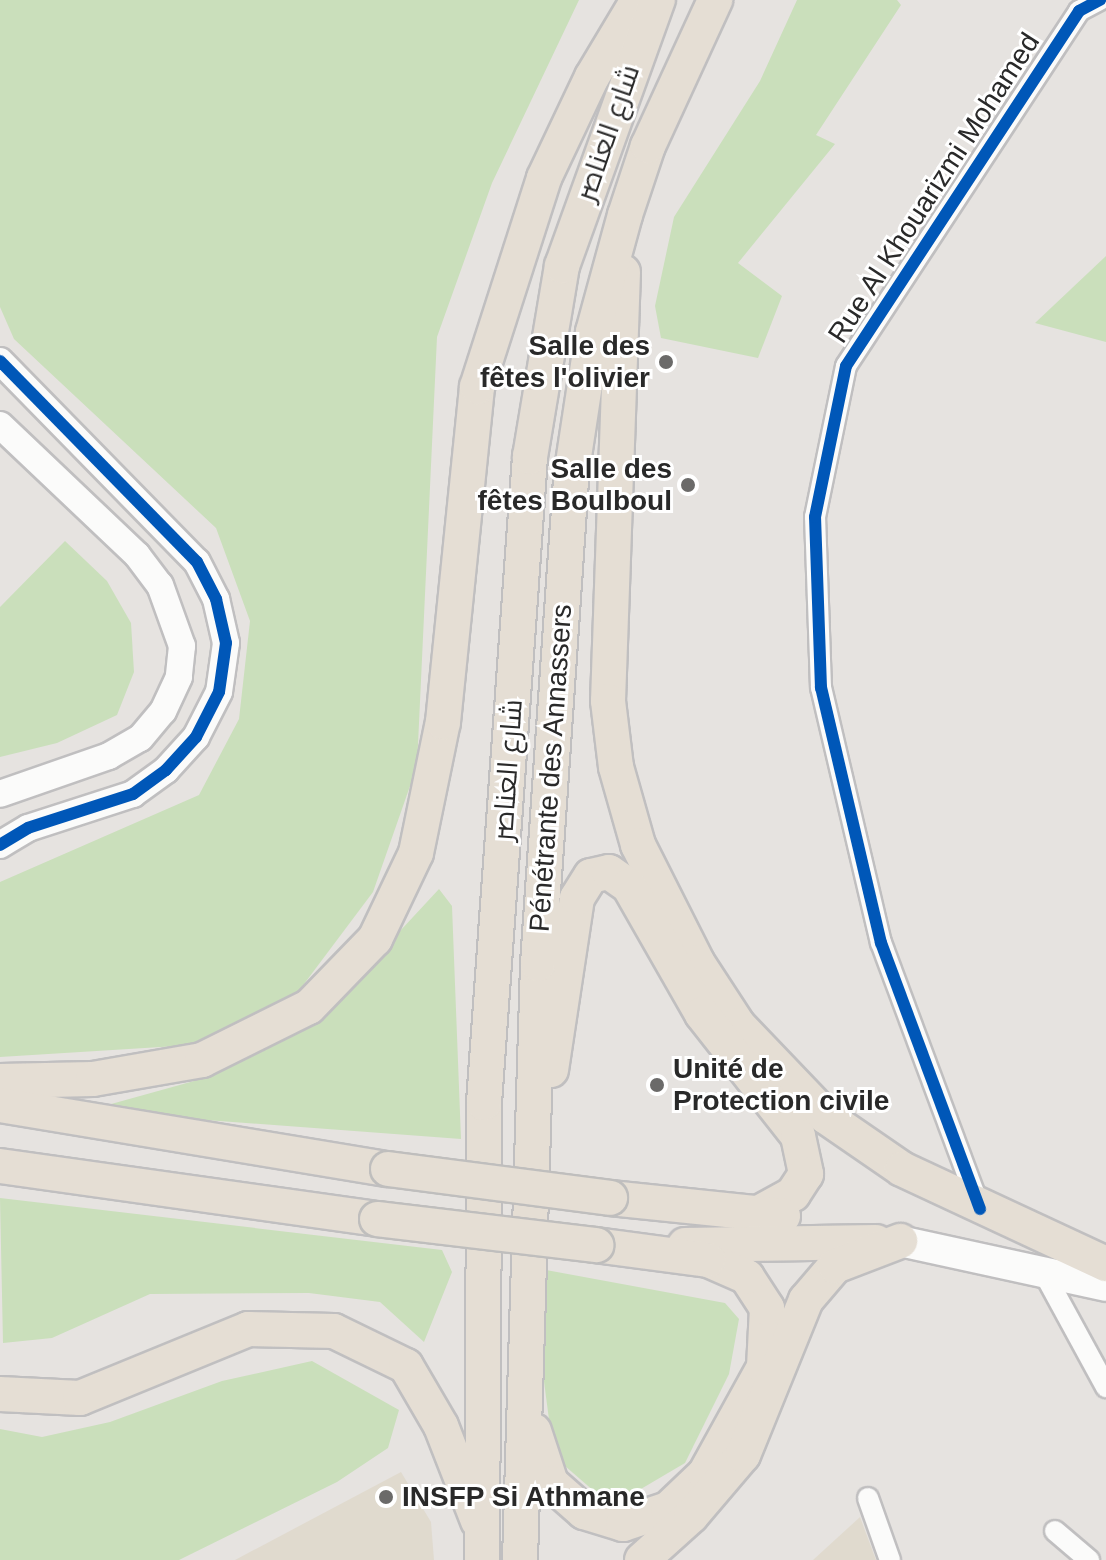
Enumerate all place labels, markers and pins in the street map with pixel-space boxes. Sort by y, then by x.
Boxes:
place label: Salle des fêtes l'olivier [480,329,650,395]
marker: Salle des fêtes l'olivier [657,353,675,371]
place label: Salle des fêtes Boulboul [478,452,672,518]
marker: Salle des fêtes Boulboul [679,476,697,494]
place label: Unité de Protection civile [673,1052,889,1118]
marker: Unité de Protection civile [648,1076,666,1094]
place label: INSFP Si Athmane [402,1480,646,1514]
marker: INSFP Si Athmane [377,1488,395,1506]

